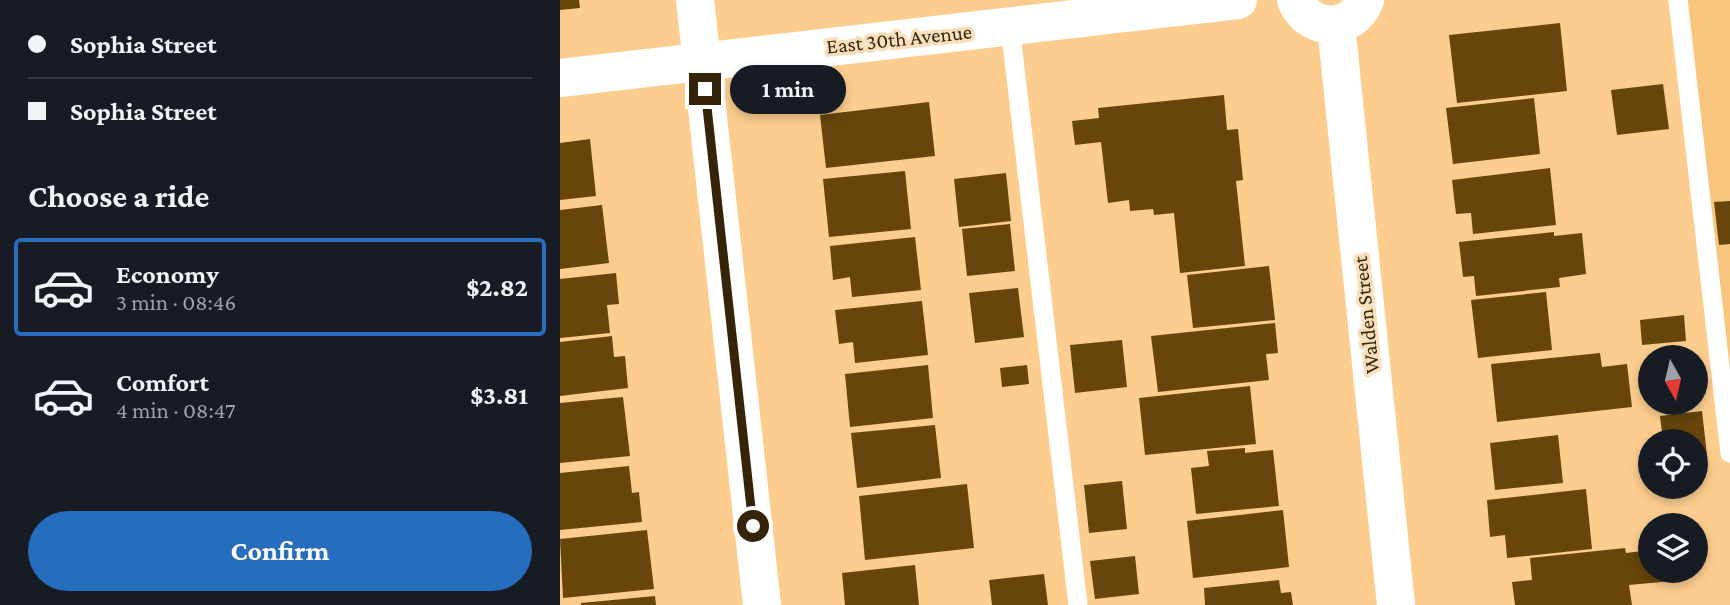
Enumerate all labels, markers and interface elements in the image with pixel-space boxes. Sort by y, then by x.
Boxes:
street label: East 30th Avenue [825,19,973,59]
text: Sophia Street [70,30,217,59]
callout: 1 min [730,64,845,114]
route end [689,73,721,105]
text: 1 min [762,76,814,102]
text: Sophia Street [70,97,217,126]
text: Choose a ride [28,178,209,214]
street label: Walden Street [1348,254,1384,375]
icon: car [32,256,95,319]
text: Economy [116,260,219,289]
text: $2.82 [466,273,528,302]
text: 3 min · 08:46 [116,289,236,315]
north arrow [1638,345,1708,415]
map controls [1638,345,1708,583]
icon: car [32,364,95,427]
text: Comfort [116,368,209,397]
text: $3.81 [470,381,528,410]
text: 4 min · 08:47 [116,397,236,423]
button: locate [1638,429,1708,499]
route start [737,510,769,542]
button: Confirm [28,511,532,591]
button: layers [1638,513,1708,583]

